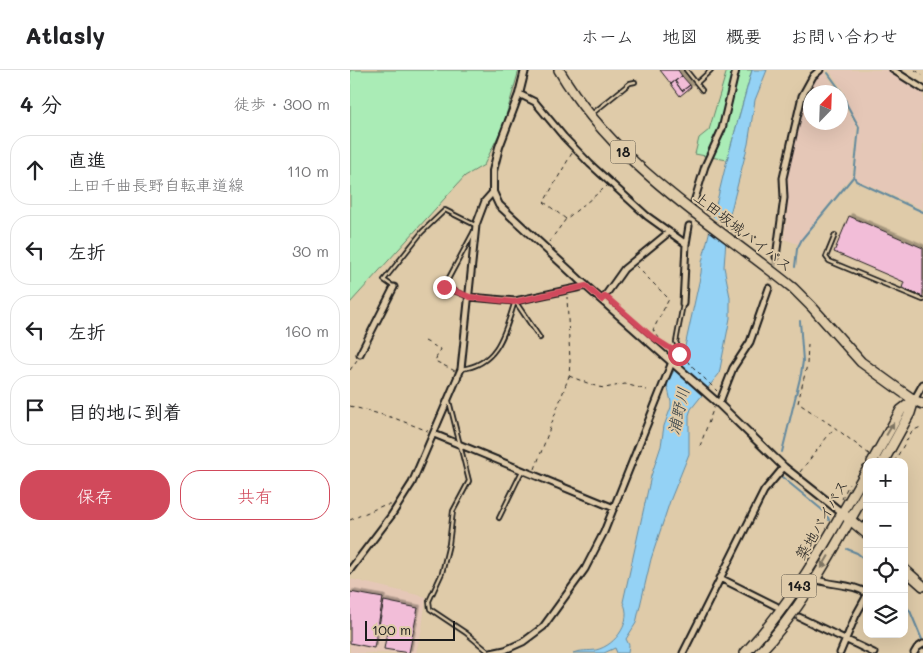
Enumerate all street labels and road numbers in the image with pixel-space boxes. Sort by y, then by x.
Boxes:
road number: 18 [610,140,636,164]
street label: 上田坂城バイパス [690,186,797,276]
street label: 築地バイパス [790,476,852,563]
road number: 143 [782,574,816,598]

